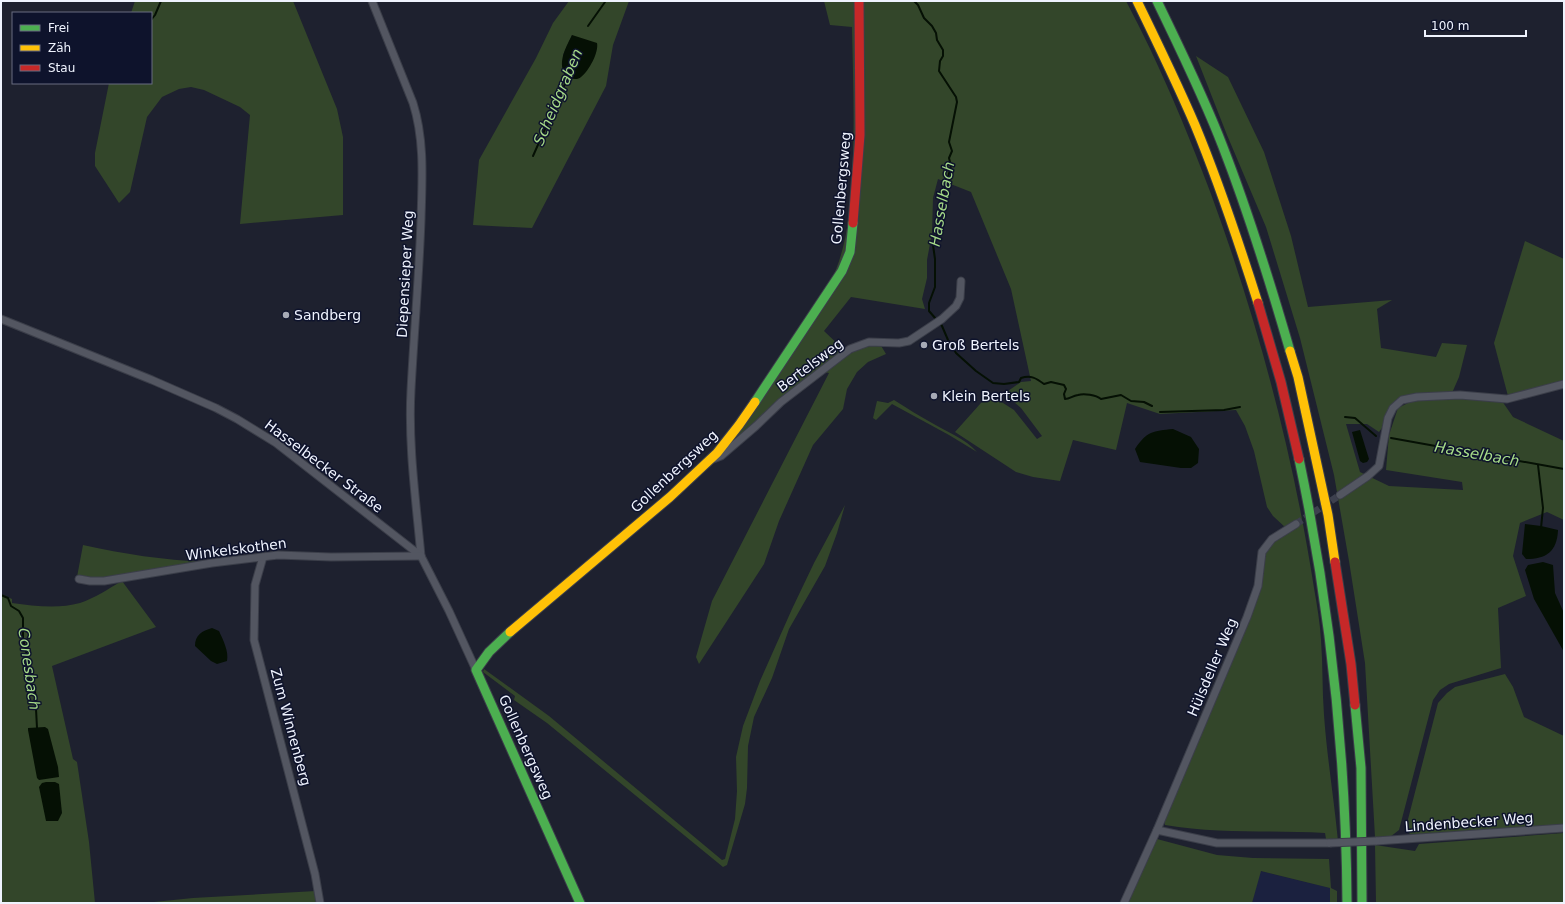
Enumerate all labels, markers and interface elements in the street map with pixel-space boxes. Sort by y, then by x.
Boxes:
legend [12,12,152,84]
scale bar [1425,12,1526,38]
text: 100 m [1431,19,1469,33]
text: Frei [48,21,69,35]
text: Zäh [48,41,71,55]
water label: Scheidgraben [530,46,586,148]
text: Stau [48,61,75,75]
street label: Gollenbergsweg [828,131,854,245]
water label: Hasselbach [926,160,958,248]
street label: Diepensieper Weg [394,210,416,338]
place label: Sandberg [294,307,361,323]
marker: Sandberg [281,310,291,320]
street label: Bertelsweg [774,335,846,395]
place label: Groß Bertels [932,337,1019,353]
marker: Groß Bertels [919,340,929,350]
place label: Klein Bertels [942,388,1030,404]
marker: Klein Bertels [929,391,939,401]
street label: Hasselbecker Straße [262,416,386,516]
street label: Gollenbergsweg [627,427,721,515]
water label: Hasselbach [1433,438,1521,470]
street label: Winkelskothen [185,535,287,563]
street label: Hülsdeller Weg [1184,615,1240,719]
water label: Conesbach [14,627,44,711]
street label: Zum Winnenberg [268,666,314,788]
street label: Gollenbergsweg [496,692,556,802]
street label: Lindenbecker Weg [1404,810,1534,834]

